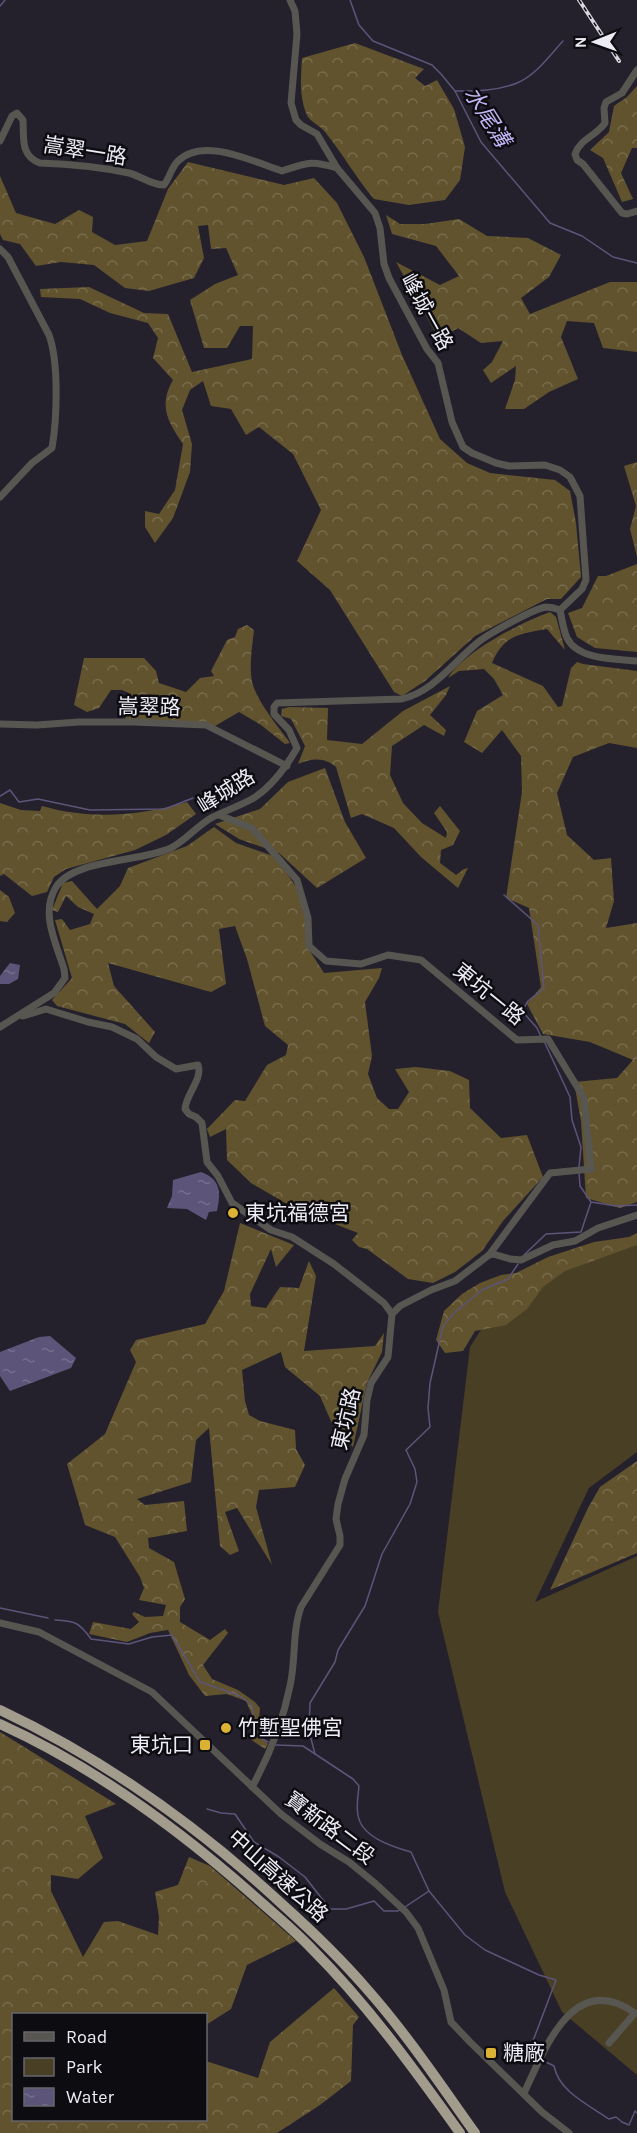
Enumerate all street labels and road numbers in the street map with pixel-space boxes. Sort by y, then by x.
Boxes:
street label: 嵩翠一路 [42,133,128,169]
street label: 峰城一路 [396,269,458,355]
street label: 嵩翠路 [117,694,181,720]
street label: 峰城路 [193,764,259,818]
street label: 東坑一路 [449,958,529,1030]
street label: 東坑路 [327,1386,365,1452]
street label: 寶新路二段 [281,1787,379,1869]
street label: 中山高速公路 [223,1825,333,1927]

